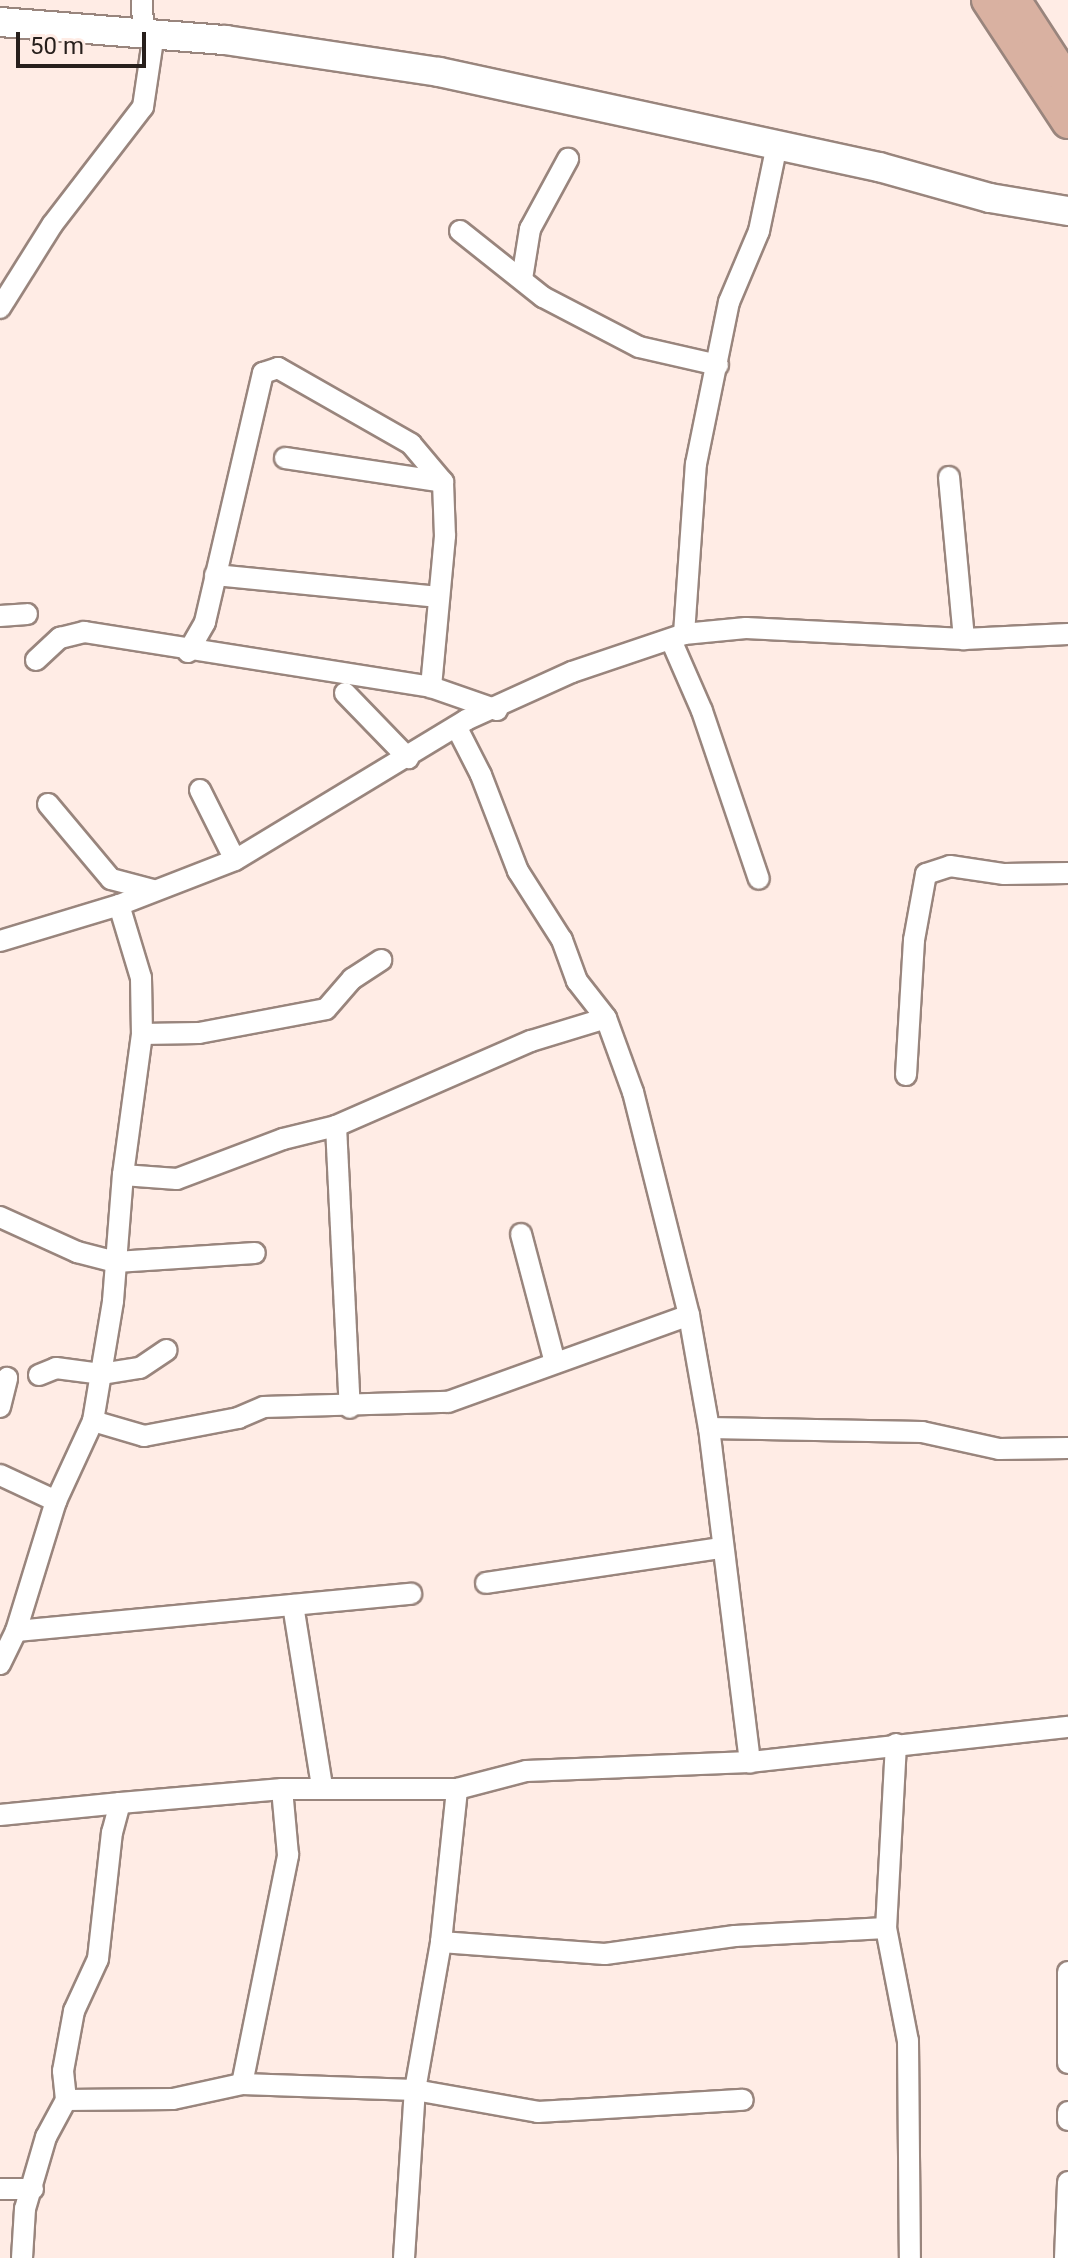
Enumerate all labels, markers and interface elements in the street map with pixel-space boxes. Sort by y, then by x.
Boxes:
scale bar [20,16,150,66]
text: 50 m [30,32,84,60]

